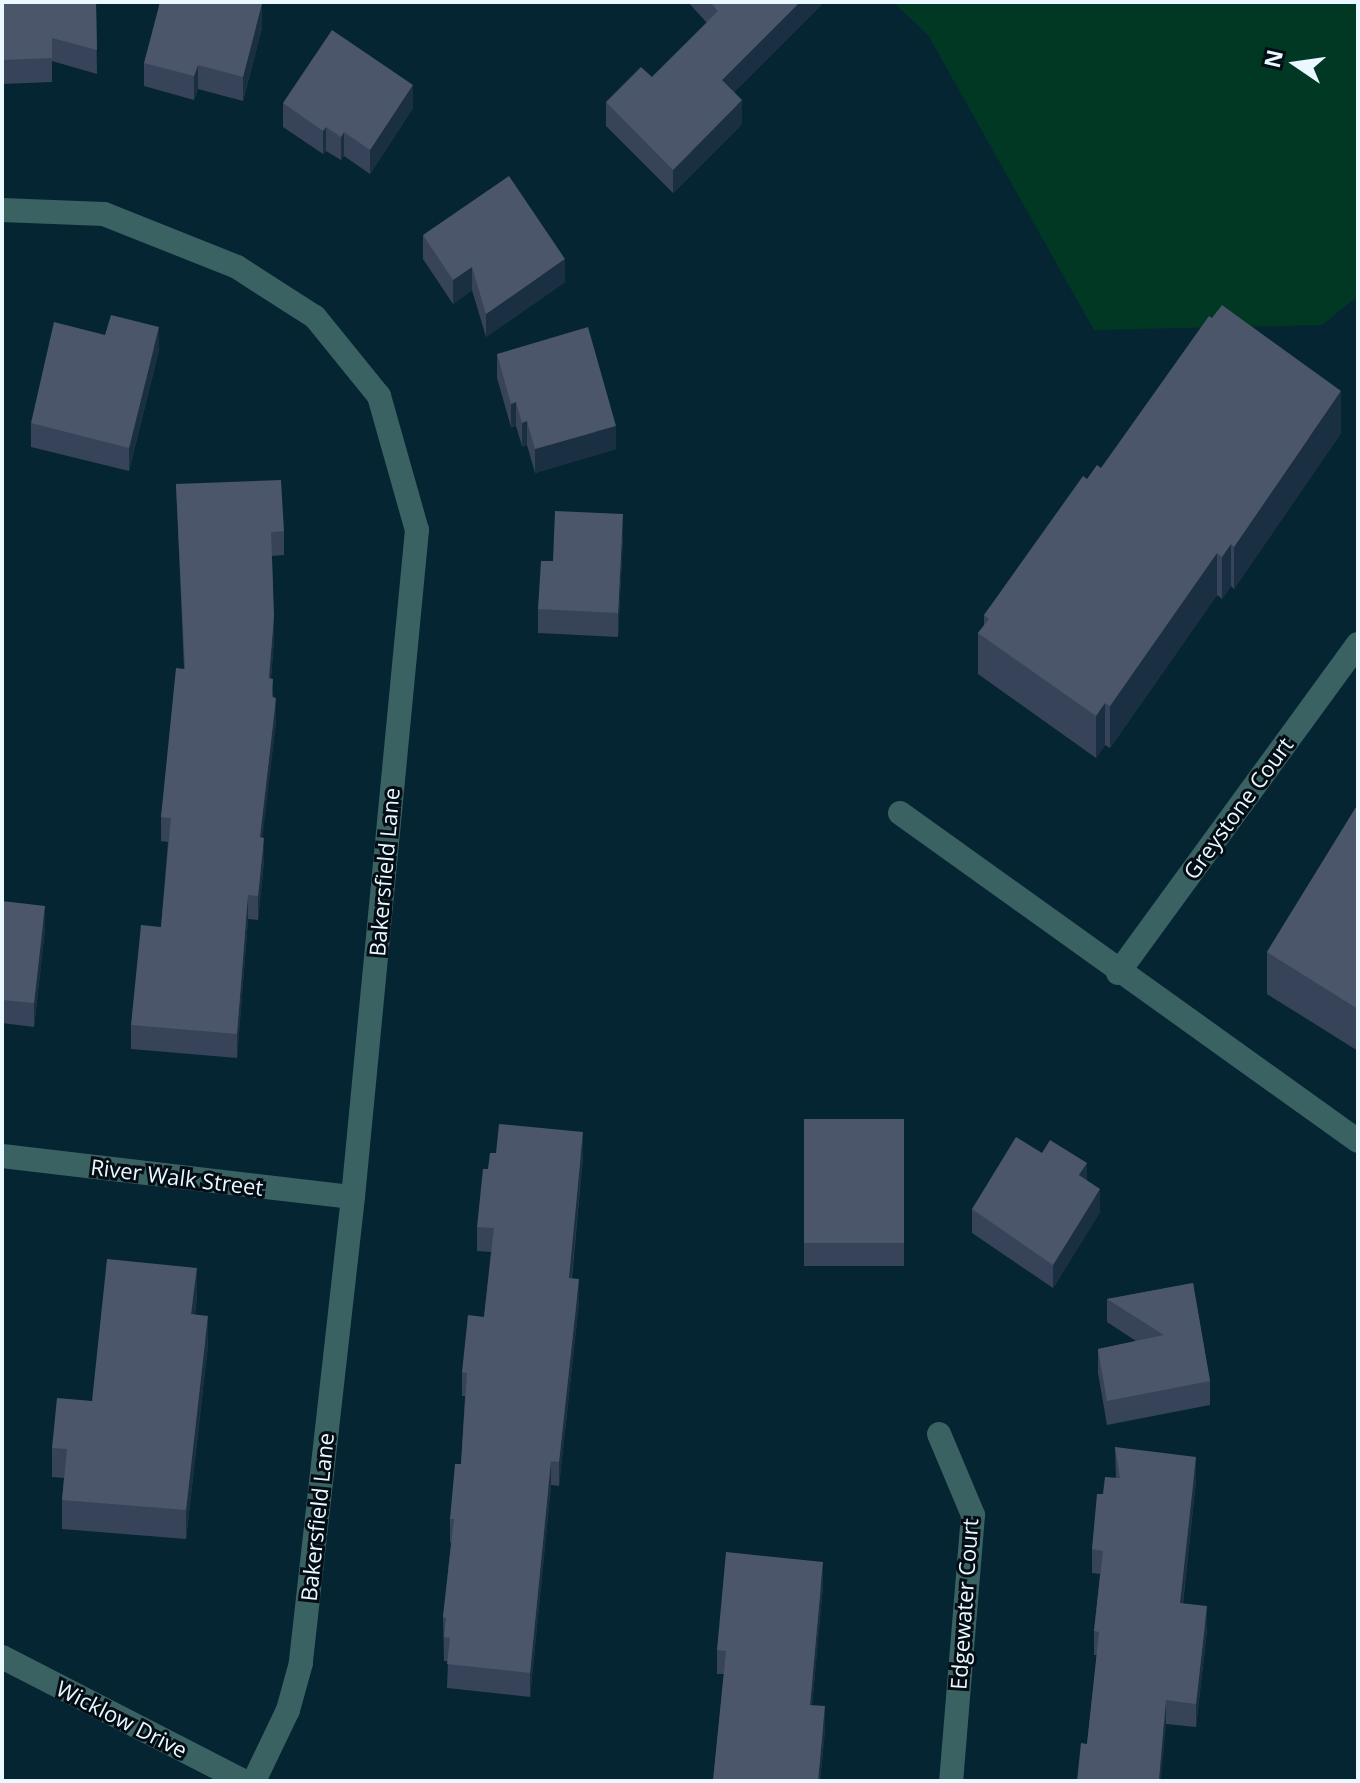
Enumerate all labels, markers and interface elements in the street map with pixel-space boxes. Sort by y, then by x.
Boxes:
north arrow [1256,24,1336,104]
text: N [1256,47,1289,71]
street label: Greystone Court [1178,732,1298,884]
street label: Bakersfield Lane [363,786,405,958]
street label: River Walk Street [89,1153,265,1201]
street label: Bakersfield Lane [295,1431,339,1603]
street label: Edgewater Court [945,1518,983,1690]
street label: Wicklow Drive [52,1675,192,1763]

